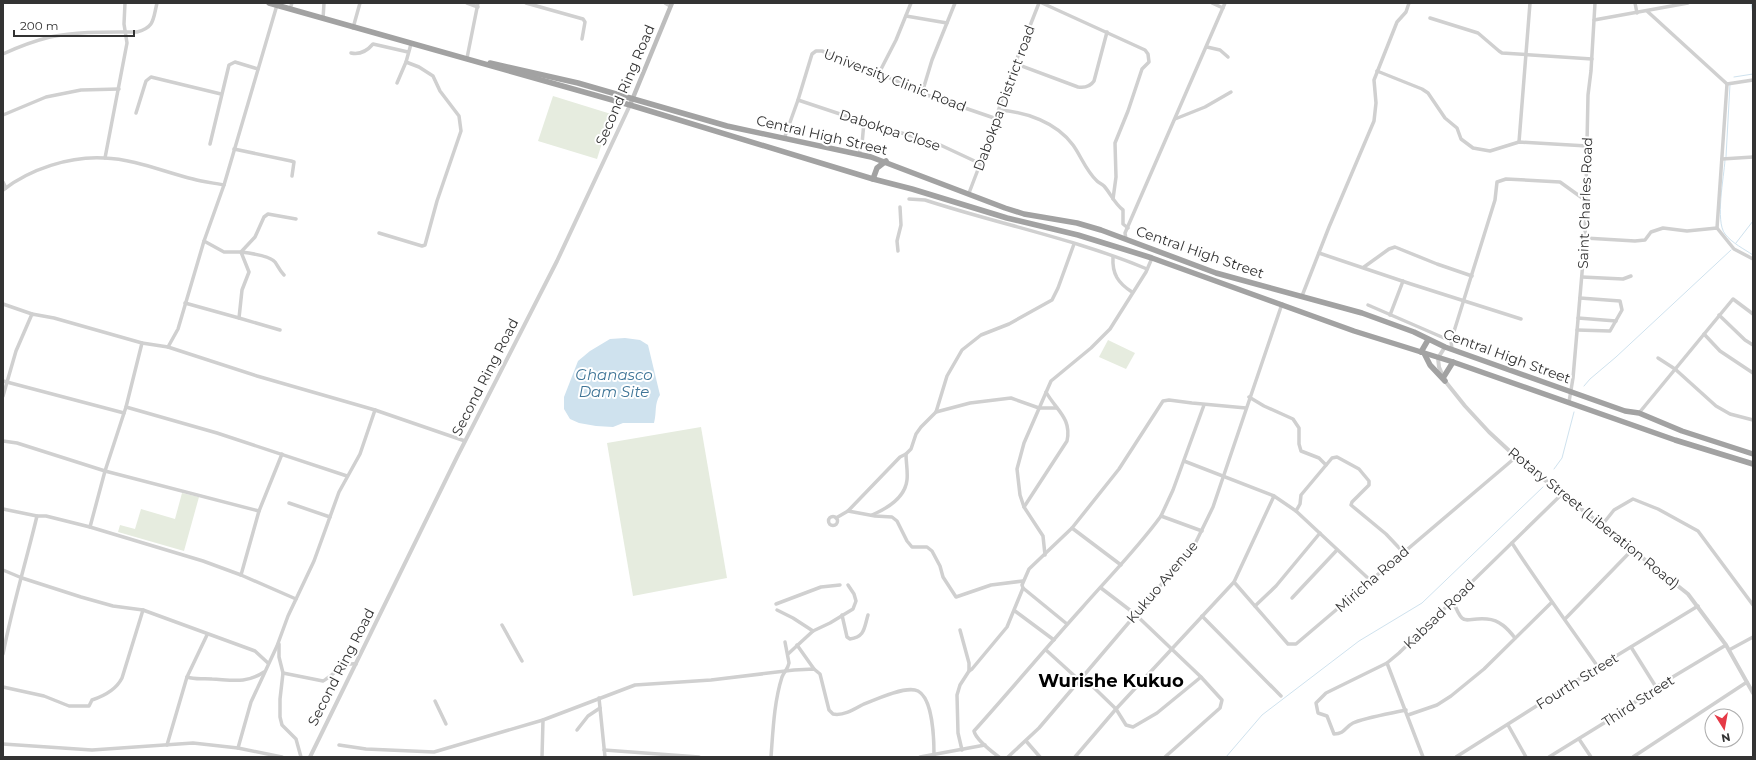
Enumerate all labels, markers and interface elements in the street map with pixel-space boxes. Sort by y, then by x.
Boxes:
scale bar [14,12,134,38]
text: 200 m [20,18,59,33]
street label: Second Ring Road [591,22,659,148]
street label: Dabokpa District road [969,23,1039,173]
street label: University Clinic Road [821,44,969,116]
street label: Dabokpa Close [837,105,943,155]
street label: Central High Street [755,111,890,159]
street label: Saint Charles Road [1574,137,1596,269]
street label: Central High Street [1134,222,1267,282]
street label: Second Ring Road [448,315,522,439]
street label: Central High Street [1441,325,1573,388]
water label: Ghanasco Dam Site [575,365,653,401]
street label: Rotary Street (Liberation Road) [1504,443,1684,593]
street label: Kukuo Avenue [1122,537,1202,627]
street label: Miricha Road [1331,542,1413,616]
street label: Kabsad Road [1400,575,1478,653]
street label: Second Ring Road [304,605,378,729]
street label: Fourth Street [1532,648,1622,713]
district label: Wurishe Kukuo [1038,670,1184,692]
street label: Third Street [1599,671,1678,731]
north arrow [1704,708,1744,748]
text: N [1720,730,1732,746]

